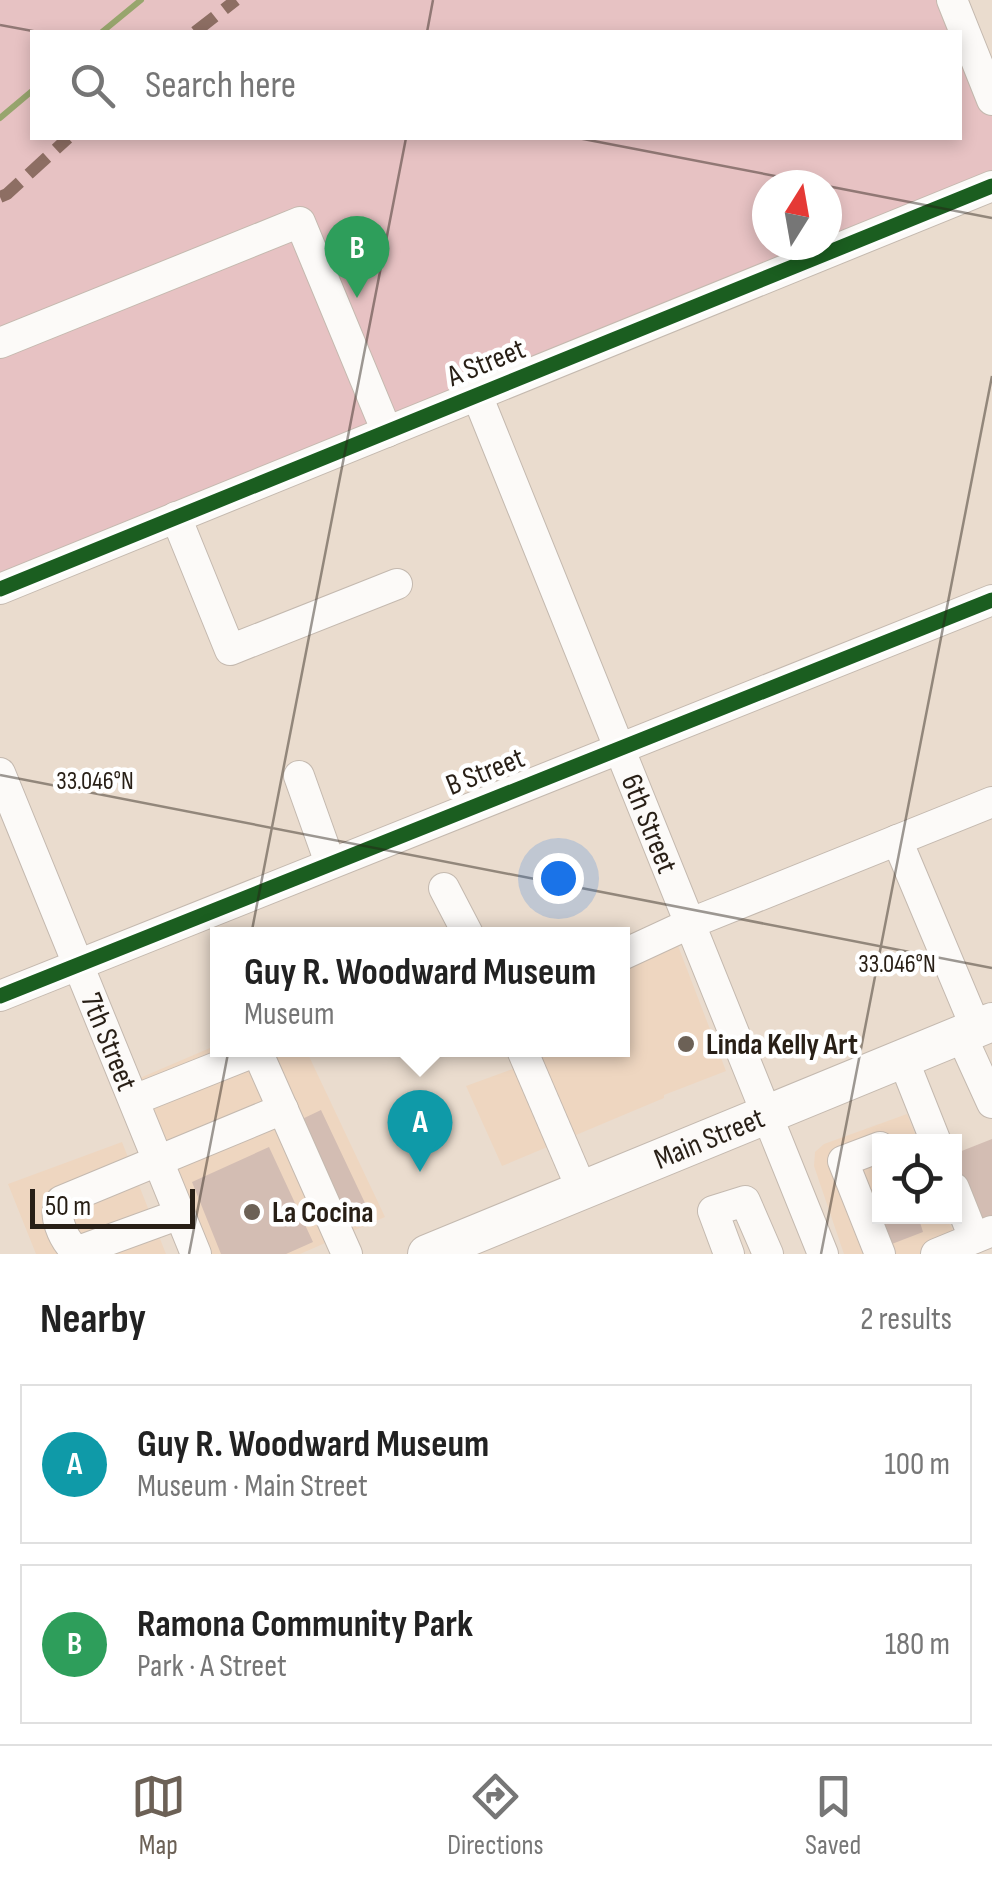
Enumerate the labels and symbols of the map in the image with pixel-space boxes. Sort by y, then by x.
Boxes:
north arrow [752,170,842,260]
pin: B [324,216,390,298]
street label: A Street [441,331,531,395]
street label: B Street [441,740,530,804]
text: 33.046°N [56,766,134,797]
street label: 6th Street [613,769,685,879]
your location [533,853,584,904]
text: 33.046°N [858,949,936,980]
street label: 7th Street [73,988,144,1096]
place label: Linda Kelly Art [706,1027,858,1063]
marker: Linda Kelly Art [675,1033,697,1055]
pin: A [388,1090,452,1172]
street label: Main Street [649,1100,770,1178]
scale bar [30,1184,195,1228]
place label: La Cocina [272,1195,374,1231]
marker: La Cocina [241,1201,263,1223]

